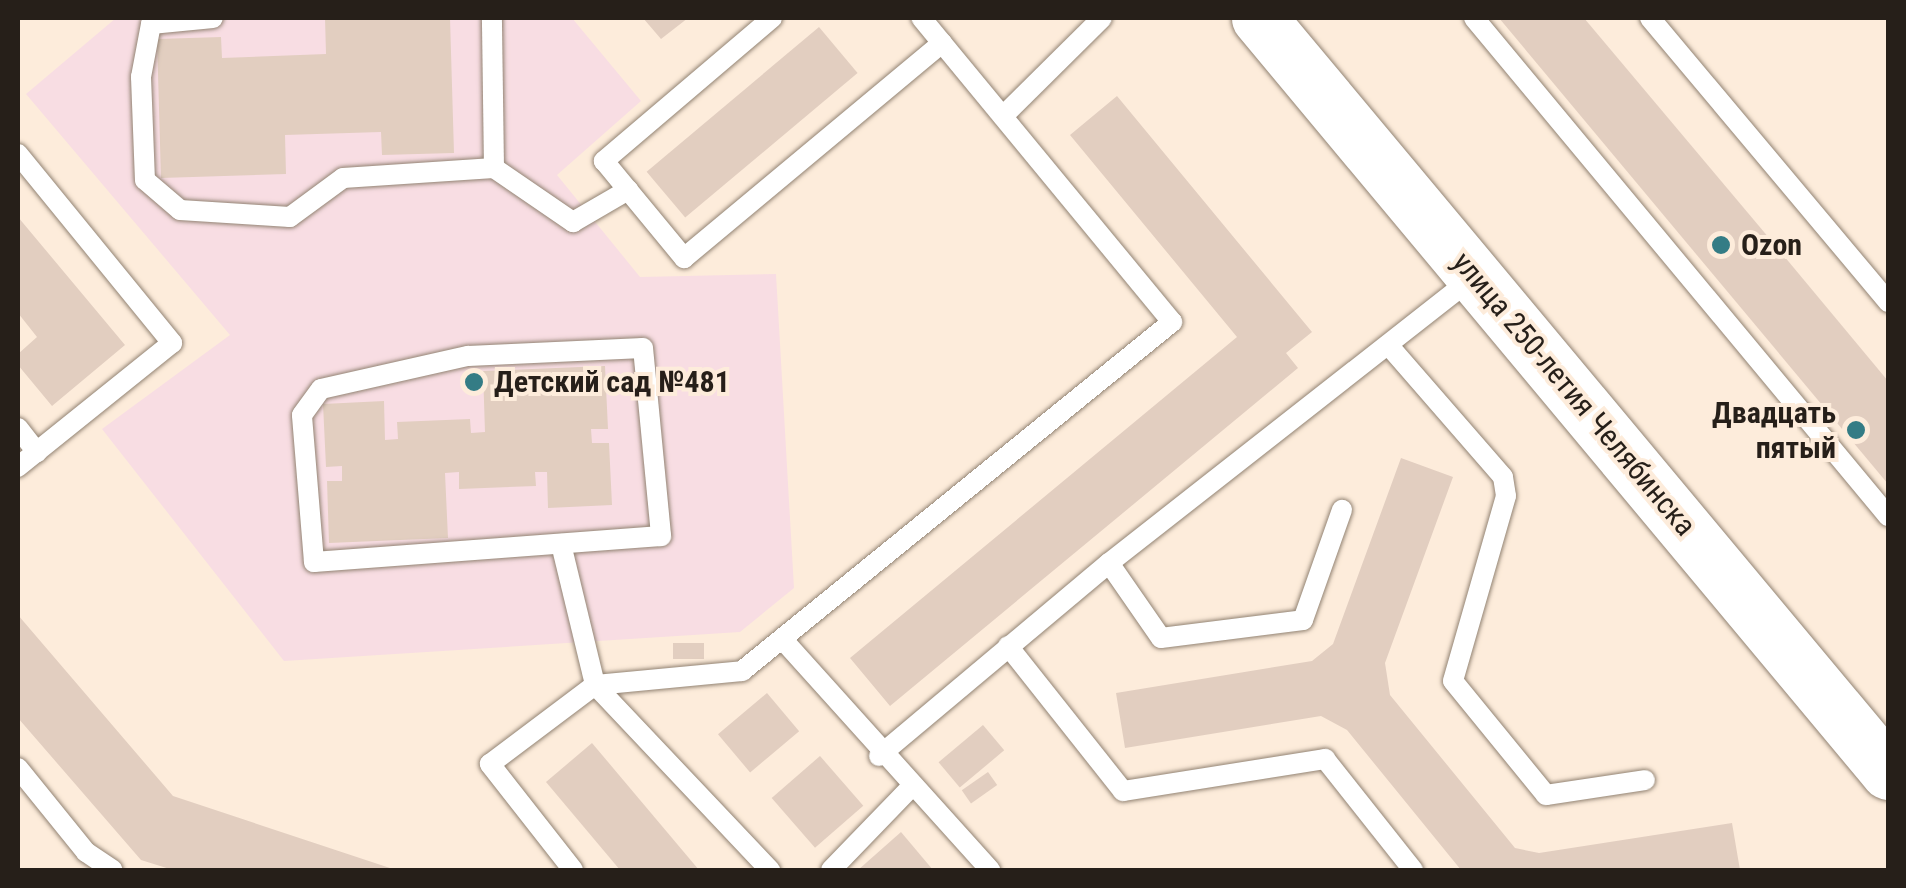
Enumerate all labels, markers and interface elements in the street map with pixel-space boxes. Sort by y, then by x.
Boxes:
place label: Ozon [1741,227,1802,263]
marker: Ozon [1710,234,1732,256]
street label: улица 250-летия Челябинска [1445,245,1703,543]
place label: Детский сад №481 [494,364,730,400]
marker: Детский сад №481 [463,371,485,393]
place label: Двадцать пятый [1712,395,1836,466]
marker: Двадцать пятый [1845,419,1867,441]

